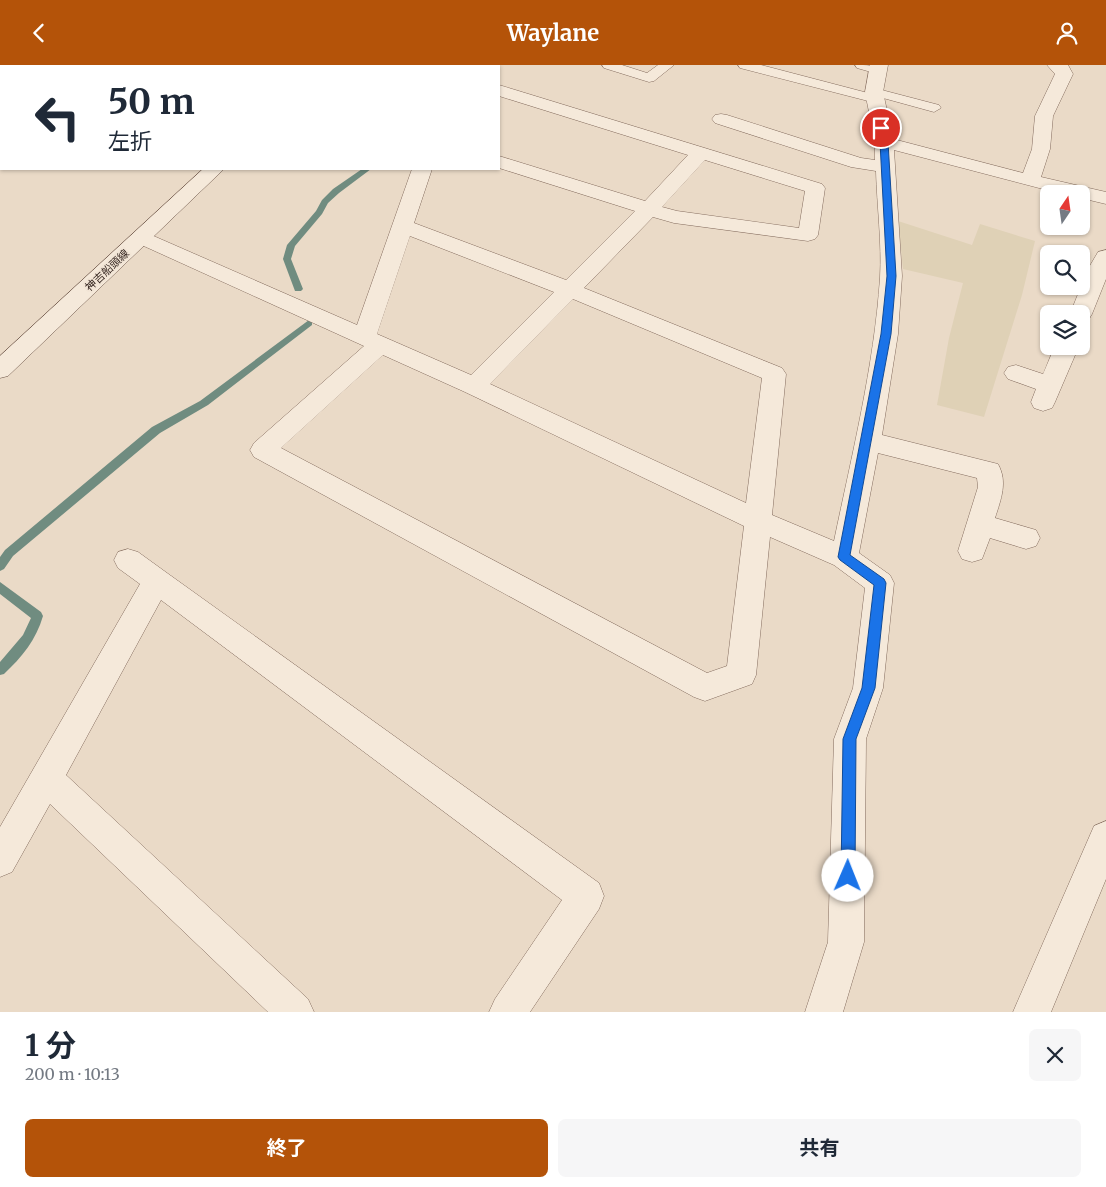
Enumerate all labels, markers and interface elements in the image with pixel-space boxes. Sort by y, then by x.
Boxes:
icon: back [25,19,53,47]
text: Waylane [507,19,599,47]
icon: person [1053,19,1081,47]
text: 50 m [108,80,195,124]
icon: left [25,85,90,150]
pin [860,107,902,149]
icon: arrive [867,114,895,142]
text: 左折 [108,127,152,155]
north arrow [1040,185,1090,235]
map controls [1040,185,1090,355]
button: search [1040,245,1090,295]
street label: 神吉船頭線 [82,246,132,294]
button: layers [1040,305,1090,355]
position arrow [821,849,873,901]
text: 1 分 [25,1026,76,1064]
button: close [1029,1029,1081,1081]
text: 200 m · 10:13 [25,1064,120,1084]
button: 終了 [25,1119,548,1177]
button: 共有 [558,1119,1081,1177]

